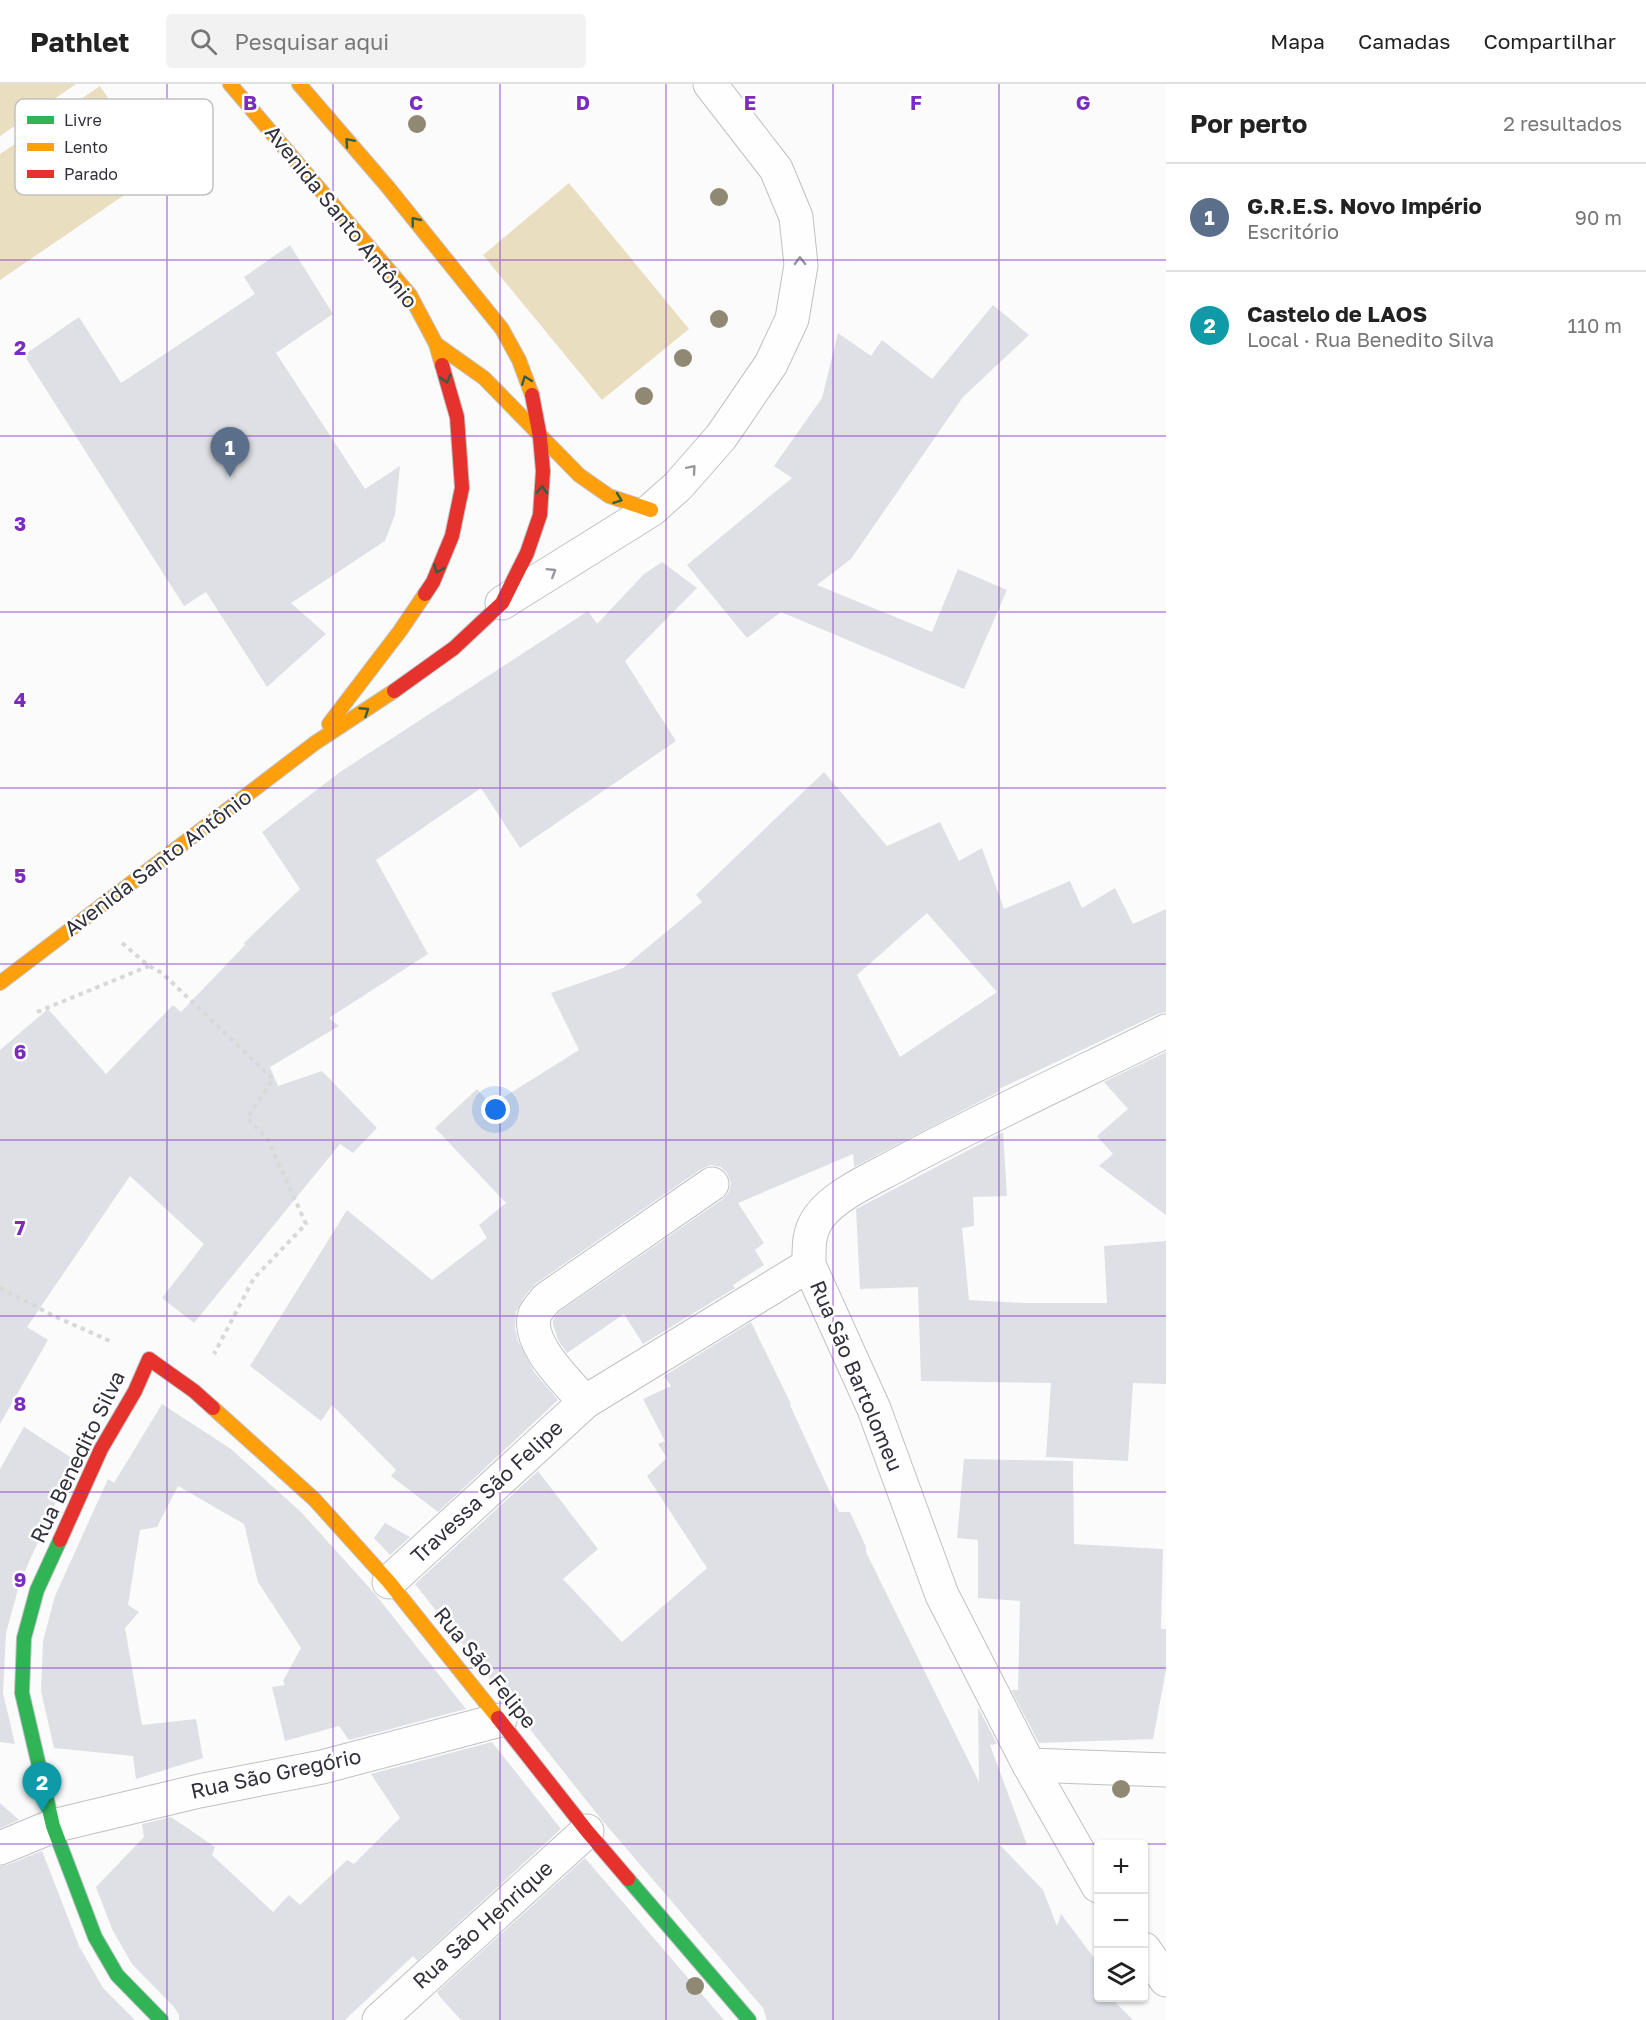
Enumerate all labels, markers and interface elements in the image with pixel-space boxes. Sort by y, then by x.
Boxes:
search box [166,14,586,68]
text: Pathlet [30,25,130,58]
icon: search [187,25,220,58]
text: Pesquisar aqui [235,28,389,55]
text: Mapa [1270,28,1325,54]
text: Camadas [1358,28,1450,54]
text: Compartilhar [1483,28,1616,54]
text: B [243,90,257,114]
text: C [409,90,423,114]
text: D [576,90,590,114]
text: E [744,90,756,114]
text: F [910,90,922,114]
text: G [1076,90,1090,114]
legend [15,99,213,195]
text: Por perto [1190,108,1307,139]
text: Livre [64,110,102,130]
text: 2 resultados [1503,111,1622,135]
street label: Avenida Santo Antônio [260,120,424,313]
text: Lento [64,137,108,157]
one-way arrow [345,138,356,148]
text: Parado [64,164,118,184]
text: G.R.E.S. Novo Império [1247,192,1482,219]
text: 1 [1204,205,1215,229]
text: 90 m [1575,205,1622,229]
one-way arrow [412,217,423,228]
text: Escritório [1247,219,1339,243]
one-way arrow [794,256,806,265]
text: Castelo de LAOS [1247,300,1427,327]
text: 2 [1203,313,1216,337]
text: 110 m [1568,313,1622,337]
text: Local · Rua Benedito Silva [1247,327,1494,351]
text: 2 [14,335,26,359]
one-way arrow [439,373,451,384]
one-way arrow [521,375,534,386]
pin: 1 [210,428,250,477]
one-way arrow [685,465,696,476]
one-way arrow [535,485,548,494]
one-way arrow [612,492,623,504]
text: 3 [14,511,26,535]
one-way arrow [433,563,445,574]
one-way arrow [545,568,556,579]
text: 4 [14,687,26,711]
one-way arrow [358,707,369,718]
street label: Avenida Santo Antônio [58,783,256,941]
text: 5 [14,863,26,887]
text: 6 [14,1039,26,1063]
your location [481,1095,510,1124]
text: 7 [15,1215,26,1239]
street label: Rua São Bartolomeu [805,1276,909,1475]
street label: Rua Benedito Silva [24,1366,130,1547]
text: 8 [14,1391,26,1415]
street label: Travessa São Felipe [405,1414,568,1568]
text: 9 [14,1567,26,1591]
street label: Rua São Felipe [429,1601,543,1733]
street label: Rua São Gregório [188,1742,363,1804]
pin: 2 [22,1762,62,1812]
map controls [1094,1840,1148,2002]
button: + [1094,1840,1148,1894]
street label: Rua São Henrique [407,1855,558,1994]
button: − [1094,1894,1148,1948]
button: layers [1094,1948,1148,2002]

